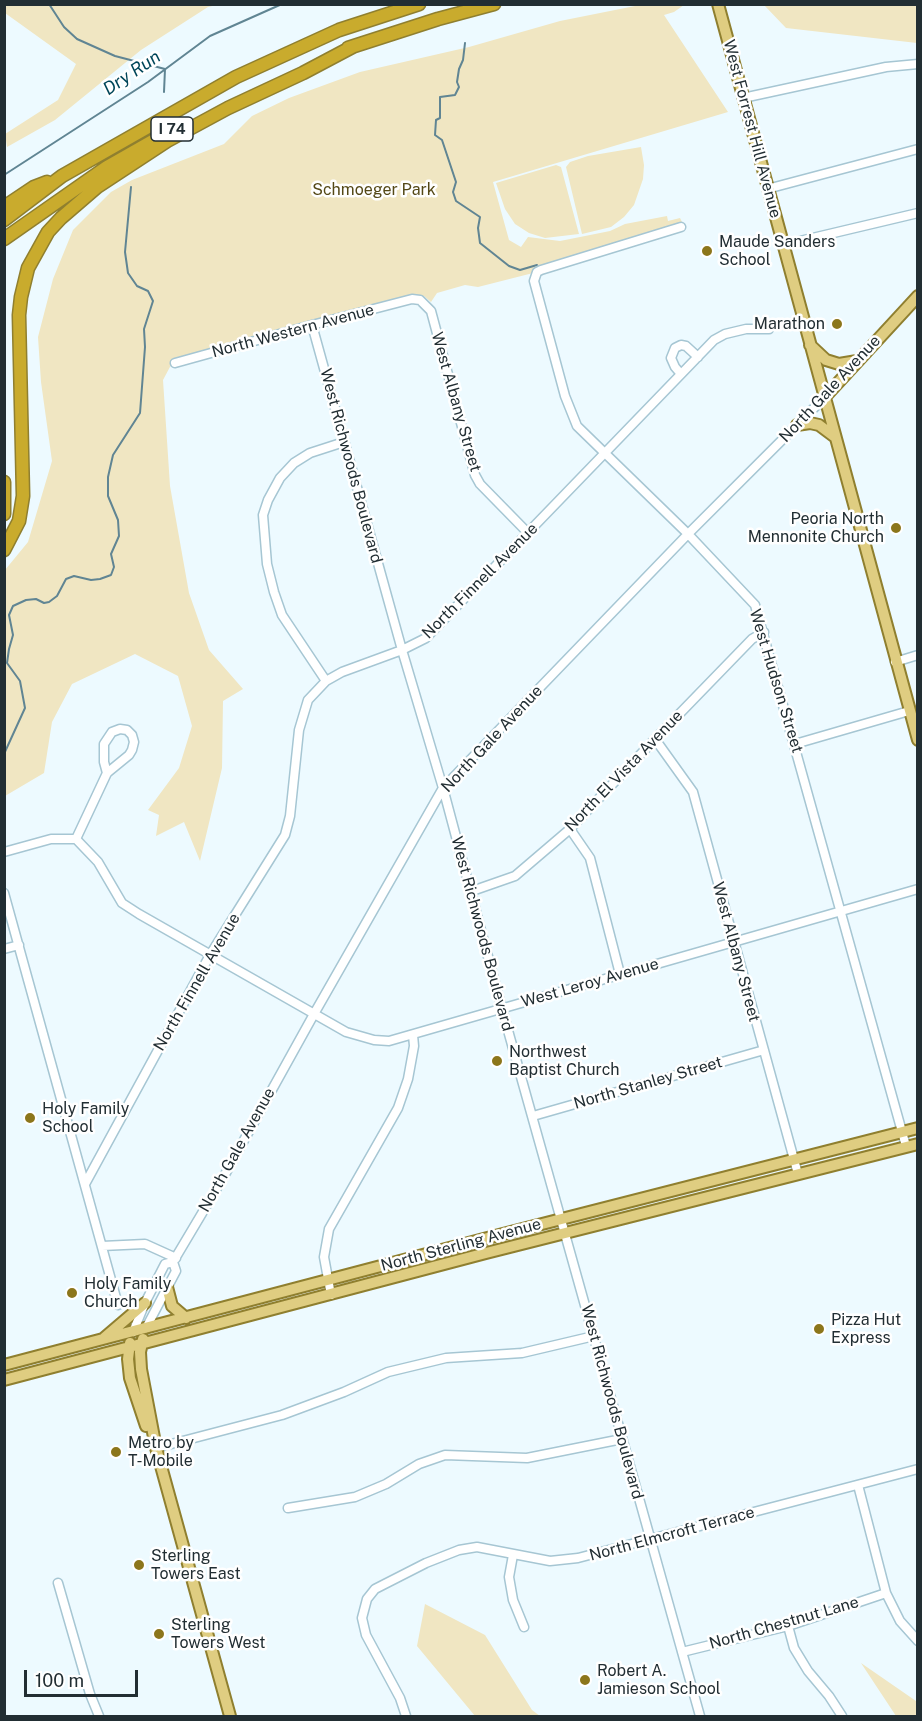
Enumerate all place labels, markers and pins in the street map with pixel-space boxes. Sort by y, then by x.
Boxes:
place label: Maude Sanders School [719,232,835,270]
marker: Maude Sanders School [700,244,714,258]
place label: Marathon [754,314,825,334]
marker: Marathon [830,317,844,331]
place label: Peoria North Mennonite Church [748,509,884,547]
marker: Peoria North Mennonite Church [889,521,903,535]
place label: Northwest Baptist Church [509,1042,620,1080]
marker: Northwest Baptist Church [490,1054,504,1068]
place label: Holy Family School [42,1099,129,1137]
marker: Holy Family School [23,1111,37,1125]
place label: Holy Family Church [84,1274,171,1312]
marker: Holy Family Church [65,1286,79,1300]
place label: Pizza Hut Express [831,1310,901,1348]
marker: Pizza Hut Express [812,1322,826,1336]
place label: Metro by T-Mobile [128,1433,194,1471]
marker: Metro by T-Mobile [109,1445,123,1459]
place label: Sterling Towers East [151,1546,241,1584]
marker: Sterling Towers East [132,1558,146,1572]
place label: Sterling Towers West [171,1615,266,1653]
marker: Sterling Towers West [152,1627,166,1641]
place label: Robert A. Jamieson School [597,1661,721,1699]
marker: Robert A. Jamieson School [578,1673,592,1687]

